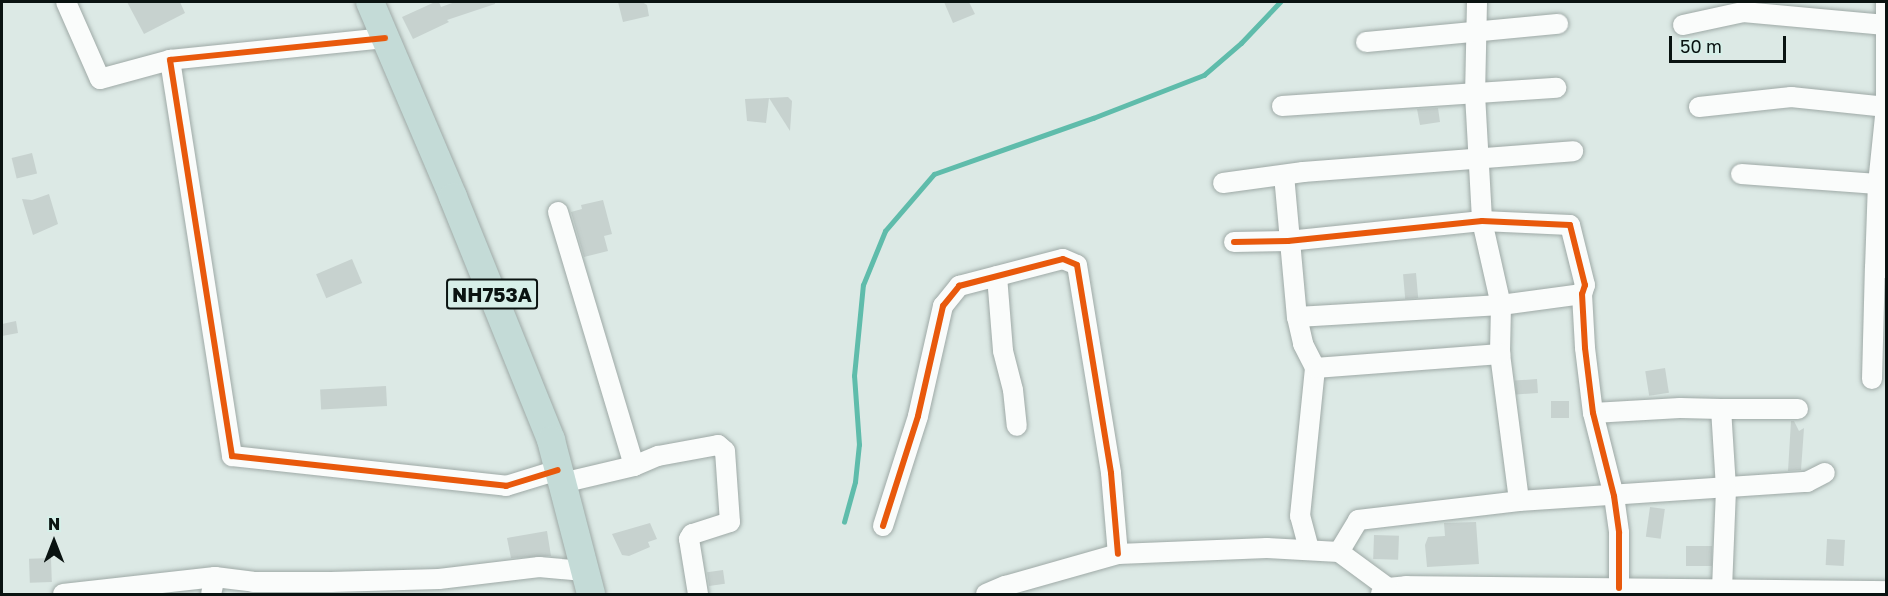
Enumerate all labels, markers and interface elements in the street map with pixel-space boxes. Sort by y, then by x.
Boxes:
scale bar [1672,24,1789,62]
text: 50 m [1680,35,1722,57]
road number: NH753A [446,277,538,311]
north arrow [24,512,84,572]
text: N [48,514,60,534]

